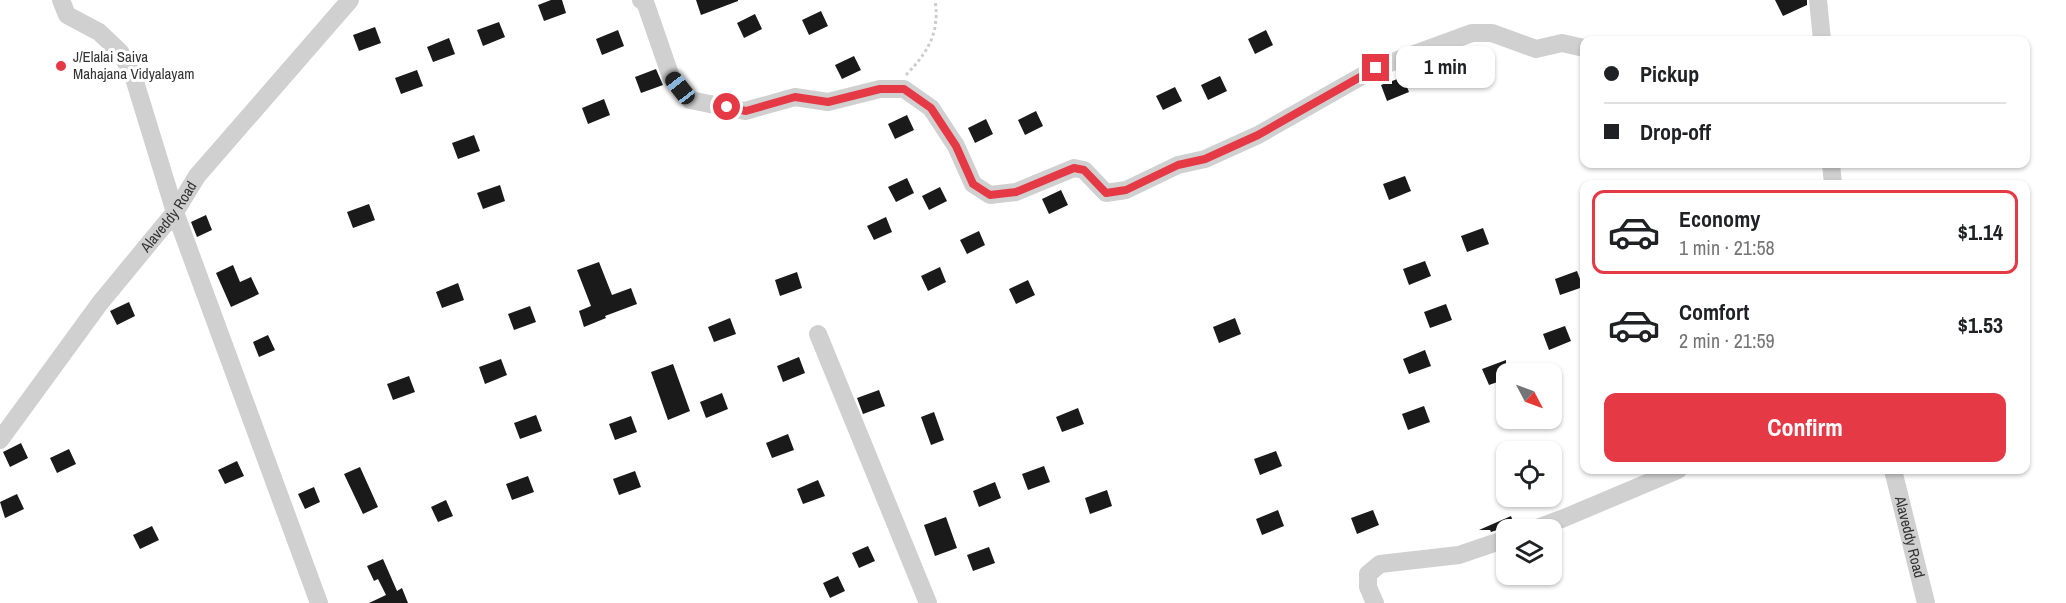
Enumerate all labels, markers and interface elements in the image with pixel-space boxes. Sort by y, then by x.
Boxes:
place label: J/Elalai Saiva Mahajana Vidyalayam [73,46,195,84]
callout: 1 min [1397,47,1496,89]
text: 1 min [1424,53,1467,80]
route end [1362,54,1389,81]
marker: J/Elalai Saiva Mahajana Vidyalayam [54,59,68,73]
text: Pickup [1640,59,1699,89]
car [662,68,698,108]
route start [713,93,740,120]
text: Drop-off [1640,117,1711,147]
street label: Alaveddy Road [135,177,201,257]
text: Economy [1679,204,1760,234]
icon: car [1607,205,1661,259]
text: $1.14 [1958,217,2003,247]
text: 1 min · 21:58 [1679,234,1775,261]
text: Comfort [1679,297,1749,327]
icon: car [1607,298,1661,352]
text: $1.53 [1958,310,2003,340]
text: 2 min · 21:59 [1679,327,1775,354]
north arrow [1496,363,1562,429]
map controls [1496,363,1562,585]
button: Confirm [1604,393,2006,462]
button: locate [1496,441,1562,507]
street label: Alaveddy Road [1890,493,1930,580]
button: layers [1496,519,1562,585]

